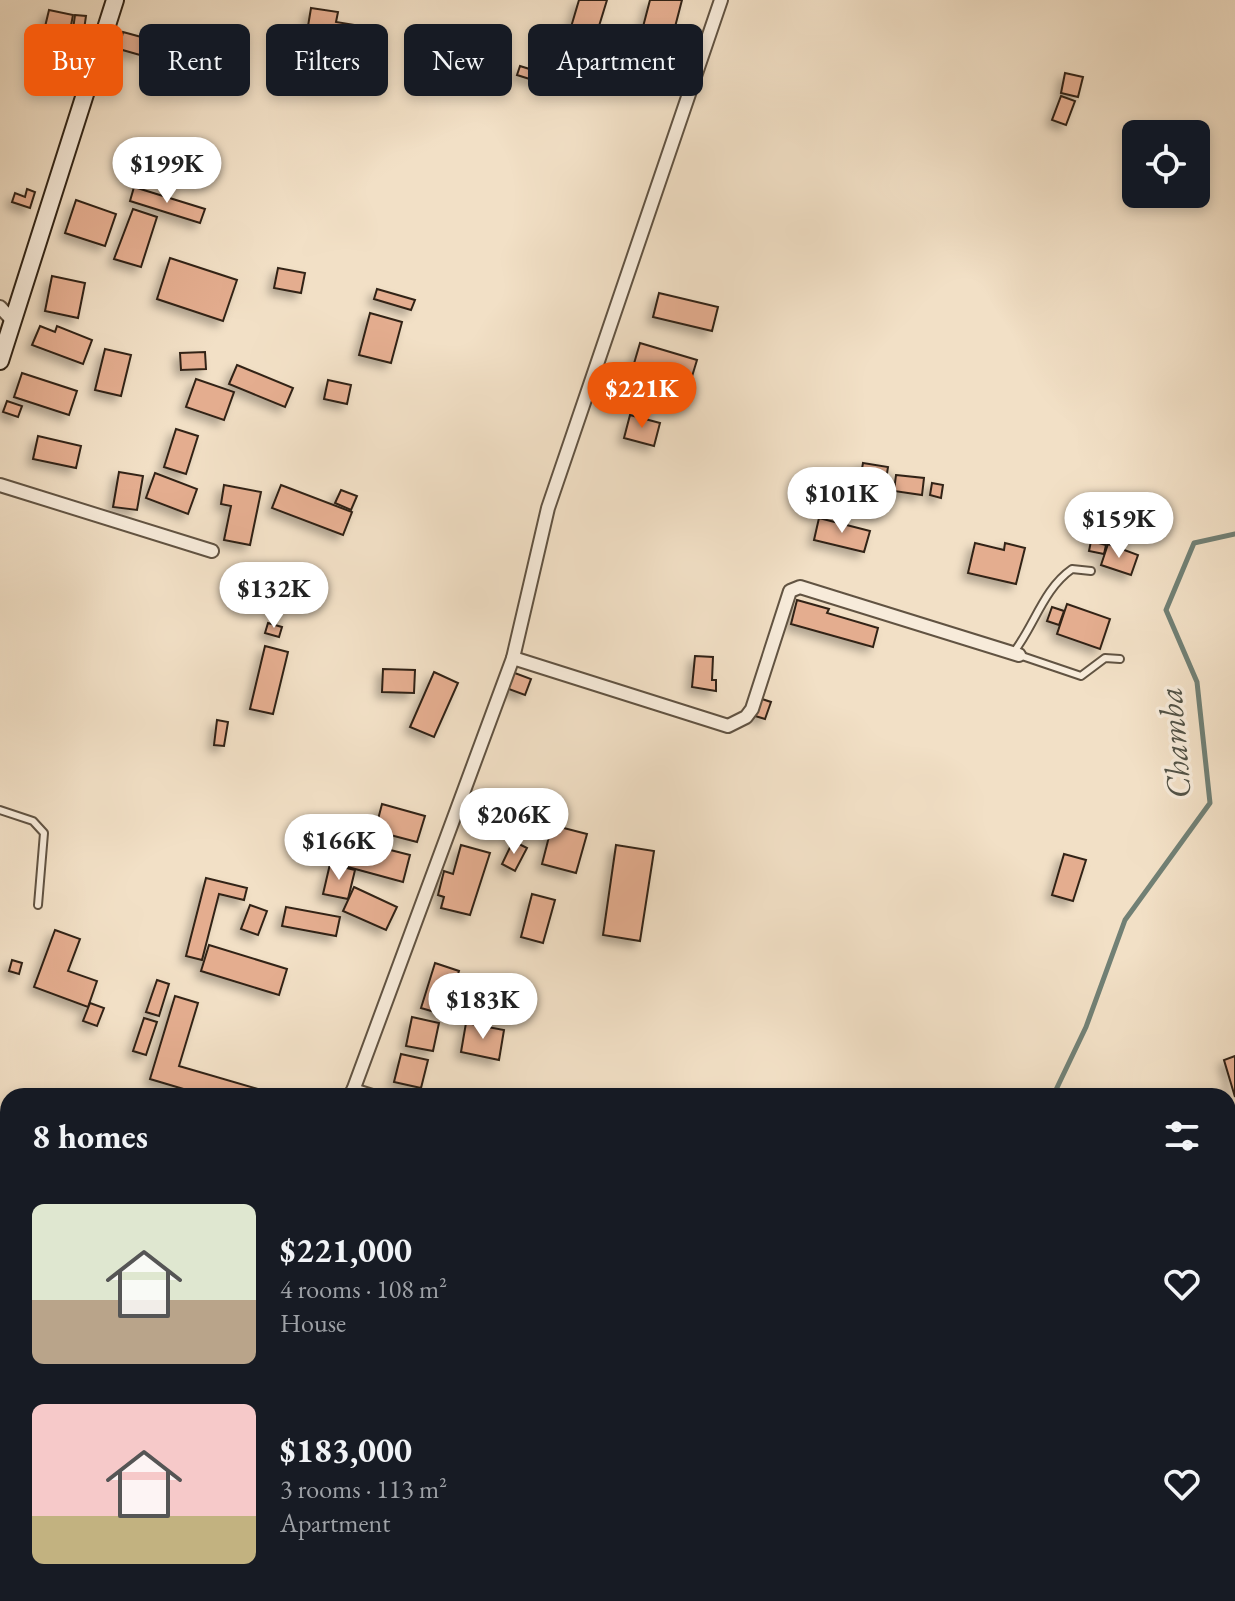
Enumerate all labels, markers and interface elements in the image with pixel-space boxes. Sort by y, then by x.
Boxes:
chip: Buy [24,24,123,96]
chip: Rent [139,24,250,96]
chip: Filters [266,24,388,96]
chip: New [404,24,512,96]
chip: Apartment [528,24,703,96]
map controls [1122,120,1210,208]
button: locate [1122,120,1210,208]
pin: $199K [111,137,223,205]
text: $199K [130,146,204,180]
pin: $221K [586,362,698,430]
text: $221K [605,371,679,405]
pin: $101K [786,467,898,535]
text: $101K [805,476,879,510]
pin: $159K [1063,492,1175,560]
text: $159K [1082,501,1156,535]
pin: $132K [218,562,330,630]
text: $132K [237,571,311,605]
water label: Chamba [1147,685,1201,801]
pin: $206K [458,788,570,856]
text: $206K [477,797,551,831]
pin: $166K [283,814,395,882]
text: $166K [302,823,376,857]
pin: $183K [427,973,539,1041]
text: $183K [446,982,520,1016]
text: 8 homes [32,1114,148,1158]
icon: filters [1160,1114,1204,1158]
text: $221,000 [280,1228,412,1272]
icon: home [96,1236,192,1332]
icon: heart [1160,1262,1204,1306]
text: 4 rooms · 108 m² [280,1272,447,1306]
text: House [280,1306,346,1340]
text: $183,000 [280,1428,412,1472]
icon: home [96,1436,192,1532]
icon: heart [1160,1462,1204,1506]
text: 3 rooms · 113 m² [280,1472,447,1506]
text: Apartment [280,1506,390,1540]

